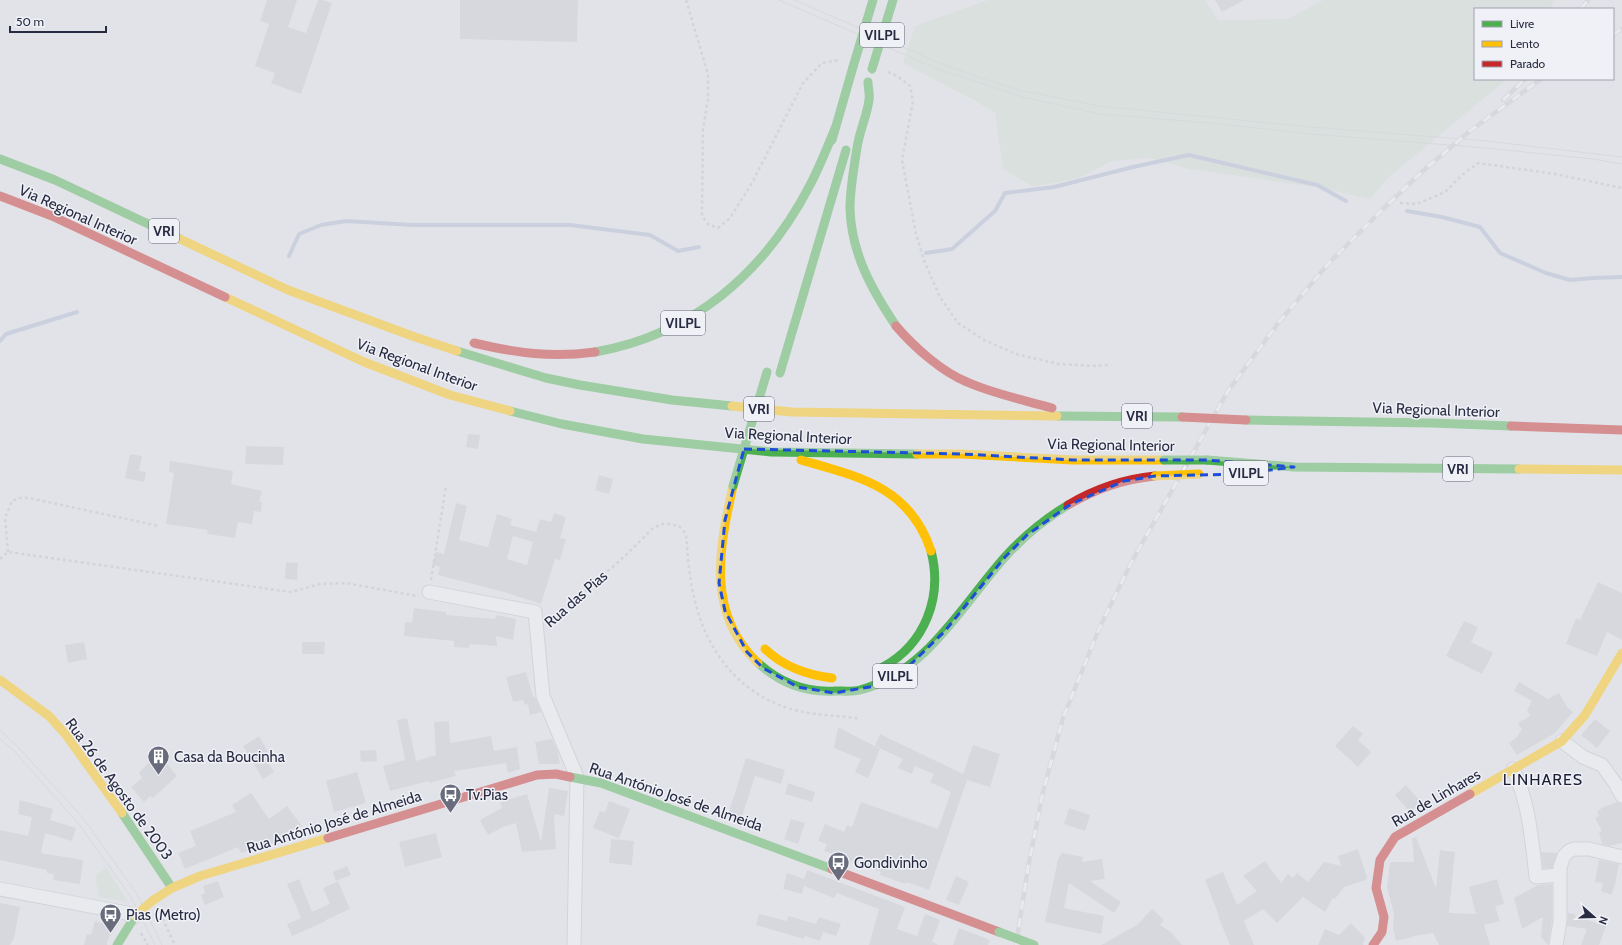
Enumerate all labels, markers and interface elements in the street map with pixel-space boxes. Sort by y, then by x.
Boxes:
scale bar [10,8,106,34]
legend [1474,8,1614,80]
text: 50 m [16,14,44,29]
text: Livre [1510,16,1534,31]
road number: VILPL [860,23,904,47]
text: Lento [1510,36,1540,51]
text: Parado [1510,56,1546,71]
street label: Via Regional Interior [16,181,140,249]
road number: VRI [149,219,179,243]
road number: VILPL [661,311,705,335]
street label: Via Regional Interior [354,335,480,395]
road number: VRI [744,397,774,421]
street label: Via Regional Interior [1372,399,1500,421]
road number: VRI [1122,404,1152,428]
street label: Via Regional Interior [724,424,852,448]
street label: Via Regional Interior [1047,435,1175,455]
road number: VRI [1443,457,1473,481]
road number: VILPL [1224,461,1268,485]
street label: Rua das Pias [541,567,611,631]
road number: VILPL [873,664,917,688]
street label: Rua 26 de Agosto de 2003 [62,715,176,863]
building icon: Casa da Boucinha [146,744,172,777]
place label: Casa da Boucinha [174,748,286,766]
street label: Rua António José de Almeida [587,759,766,835]
street label: Rua de Linhares [1388,765,1484,831]
district label: LINHARES [1503,770,1583,789]
bus stop icon: Tv.Pias [437,782,463,815]
place label: Tv.Pias [466,786,508,804]
street label: Rua António José de Almeida [244,787,424,857]
bus stop icon: Gondivinho [826,850,852,883]
place label: Gondivinho [854,854,927,872]
north arrow [1574,897,1614,937]
bus stop icon: Pias (Metro) [97,902,123,935]
place label: Pias (Metro) [126,906,201,924]
text: N [1595,914,1611,926]

